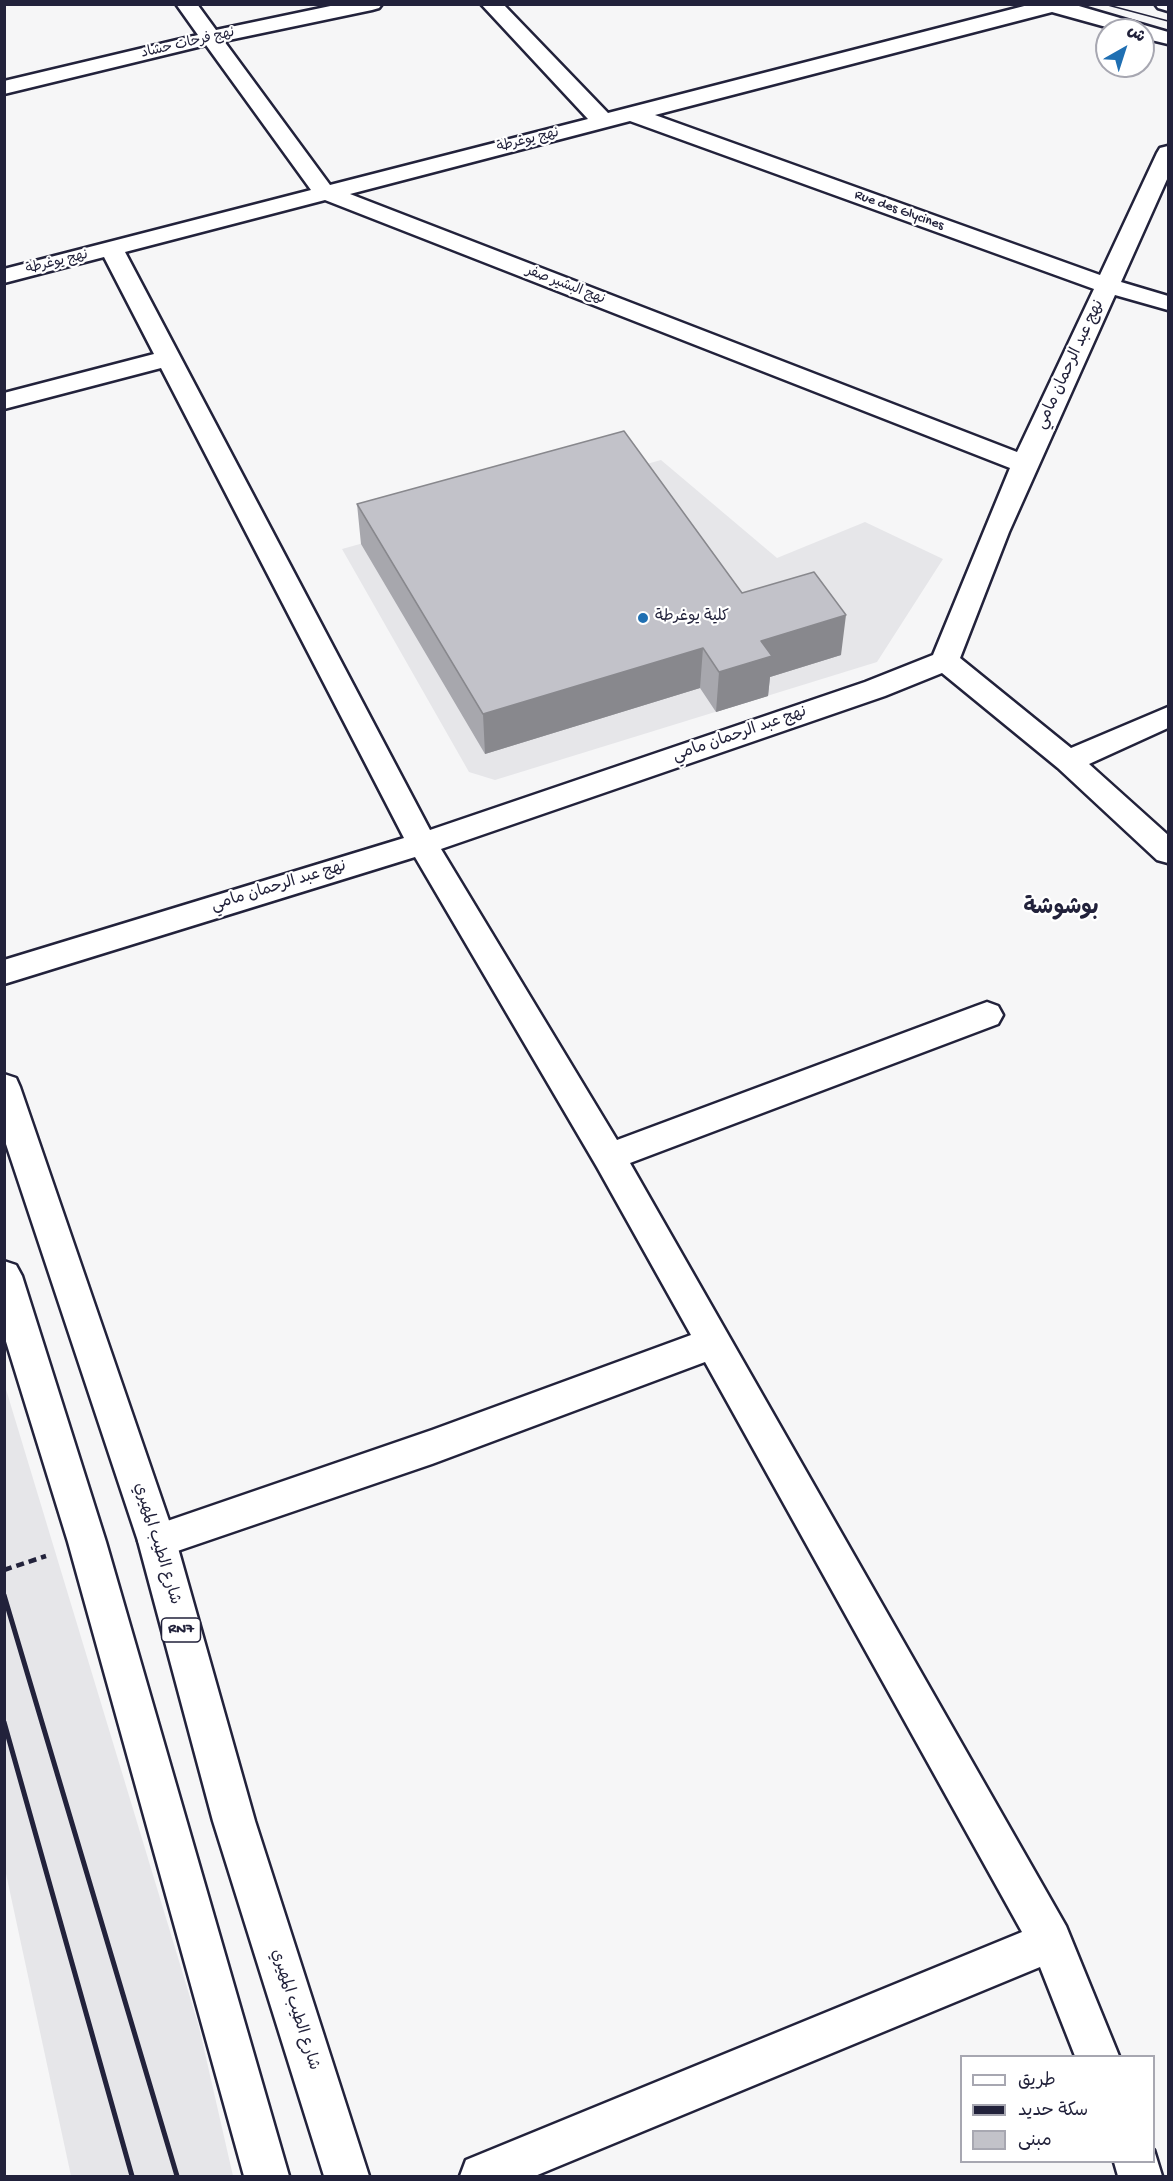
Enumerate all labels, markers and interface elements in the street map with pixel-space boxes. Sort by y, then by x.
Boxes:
north arrow [1095,18,1155,78]
text: ش [1123,22,1148,48]
street label: نهج فرحات حشاد [140,25,236,63]
street label: نهج يوغرطة [495,125,561,157]
street label: Rue des Glycines [852,187,946,235]
street label: نهج يوغرطة [24,247,90,279]
street label: نهج البشير صفر [523,263,607,309]
street label: نهج عبد الرحمان مامي [1033,297,1109,433]
place label: كلية يوغرطة [655,608,729,628]
marker: كلية يوغرطة [636,611,650,625]
street label: نهج عبد الرحمان مامي [671,703,809,767]
street label: نهج عبد الرحمان مامي [209,857,349,917]
district label: بوشوشة [1024,897,1098,923]
street label: شارع الطيب المهيري [128,1481,184,1607]
road number: RN7 [162,1618,201,1642]
street label: شارع الطيب المهيري [265,1947,323,2073]
legend [960,2055,1155,2163]
text: طريق [1018,2071,1056,2092]
text: سكة حديد [1018,2101,1088,2122]
text: مبنى [1018,2131,1052,2152]

